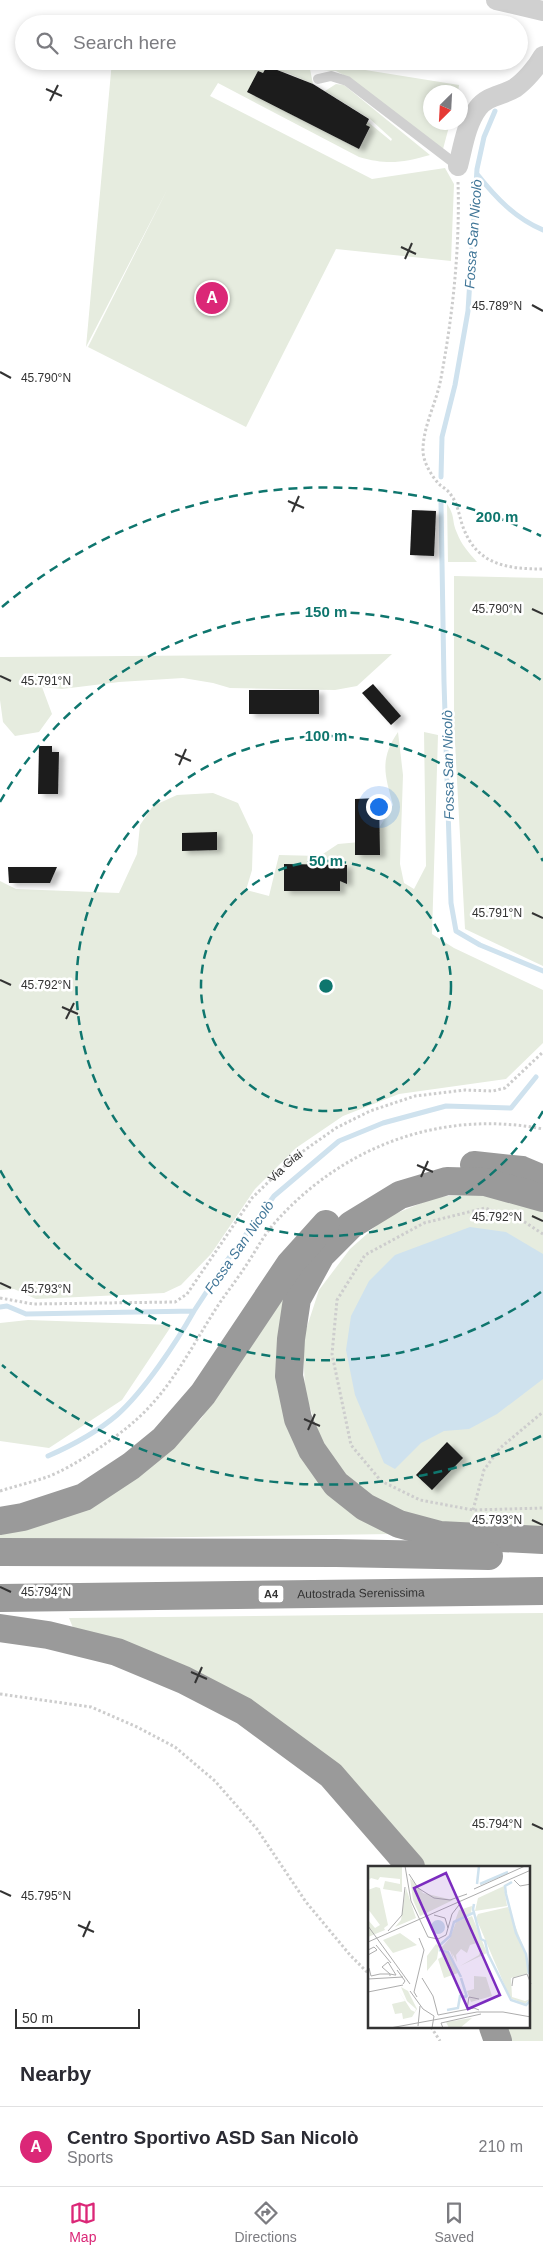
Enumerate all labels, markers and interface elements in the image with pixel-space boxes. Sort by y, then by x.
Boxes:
search box [15,15,528,70]
icon: search [33,29,61,57]
text: Search here [73,32,177,53]
north arrow [423,85,468,130]
water label: Fossa San Nicolò [461,179,485,289]
pin: A [196,279,228,317]
text: 45.789°N [472,299,522,313]
text: 45.790°N [21,371,71,385]
text: 200 m [476,508,518,525]
text: 45.790°N [472,602,522,616]
text: 150 m [305,603,347,620]
text: 45.791°N [21,674,71,688]
water label: Fossa San Nicolò [439,710,457,820]
text: 100 m [305,727,347,744]
your location [366,794,392,820]
text: 50 m [309,852,343,869]
text: 45.791°N [472,906,522,920]
centre of rings [317,977,335,995]
text: 45.792°N [21,978,71,992]
street label: Via Giai [265,1147,305,1185]
water label: Fossa San Nicolò [201,1197,277,1297]
text: 45.792°N [472,1210,522,1224]
text: 45.793°N [21,1282,71,1296]
text: 45.793°N [472,1513,522,1527]
text: 45.794°N [21,1585,71,1599]
road number: A4 [258,1586,284,1602]
street label: Autostrada Serenissima [297,1586,425,1601]
text: 45.794°N [472,1817,522,1831]
inset map [368,1866,530,2028]
text: 45.795°N [21,1889,71,1903]
scale bar [15,2006,140,2029]
text: 50 m [22,2010,53,2026]
text: Nearby [20,2062,91,2085]
text: Centro Sportivo ASD San Nicolò [67,2127,359,2148]
text: A [30,2138,42,2155]
text: 210 m [479,2138,523,2155]
text: Sports [67,2149,113,2166]
tab: Map [69,2199,97,2245]
tab: Directions [235,2199,297,2245]
tab: Saved [434,2199,474,2245]

